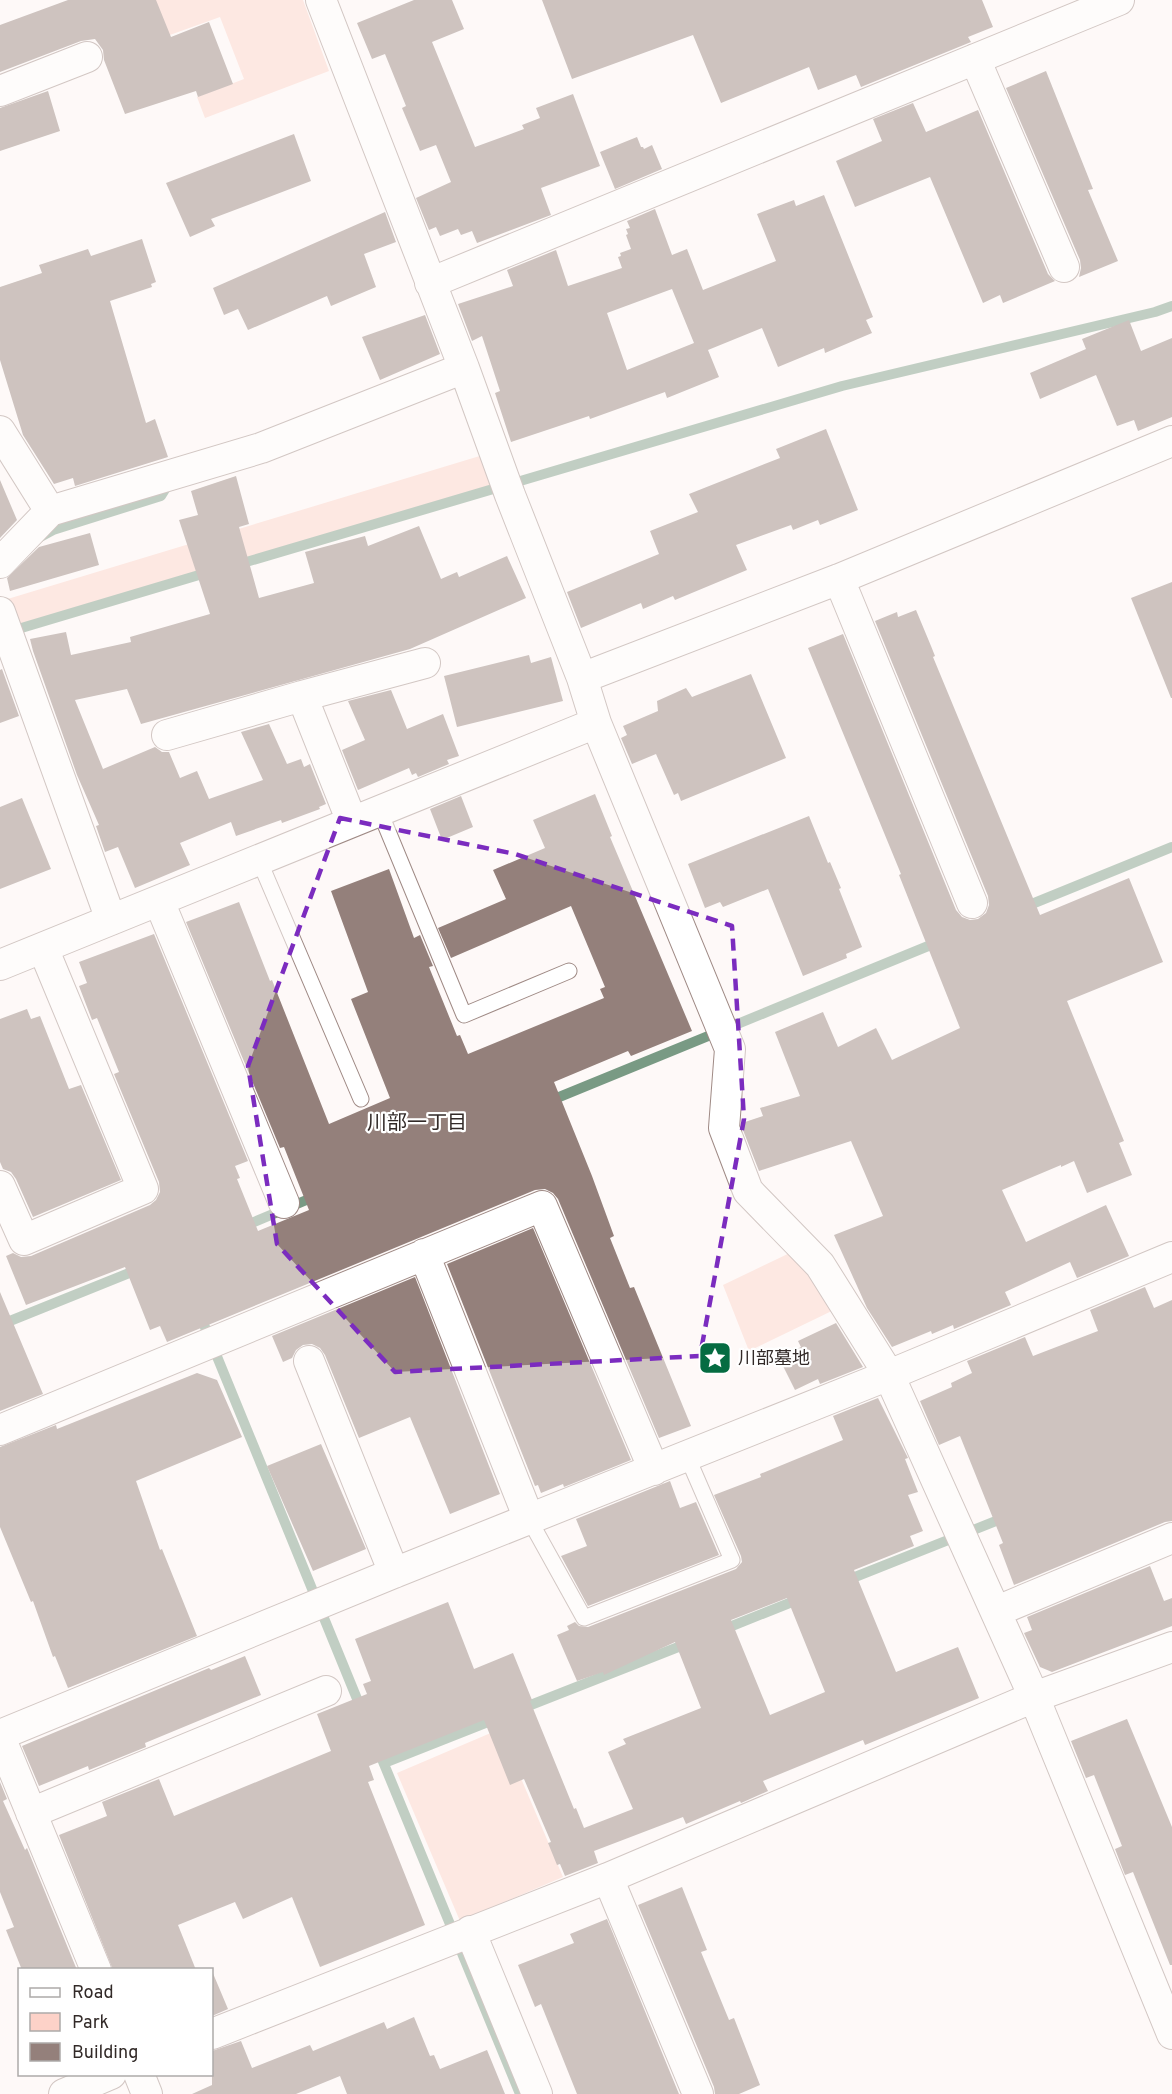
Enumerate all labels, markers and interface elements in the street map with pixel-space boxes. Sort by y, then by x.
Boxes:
district label: 川部一丁目 [367,1111,467,1137]
place icon: 川部墓地 [697,1340,733,1376]
place label: 川部墓地 [738,1348,810,1371]
legend [18,1968,213,2076]
text: Road [72,1982,114,2005]
text: Park [72,2012,109,2035]
text: Building [72,2042,138,2065]

